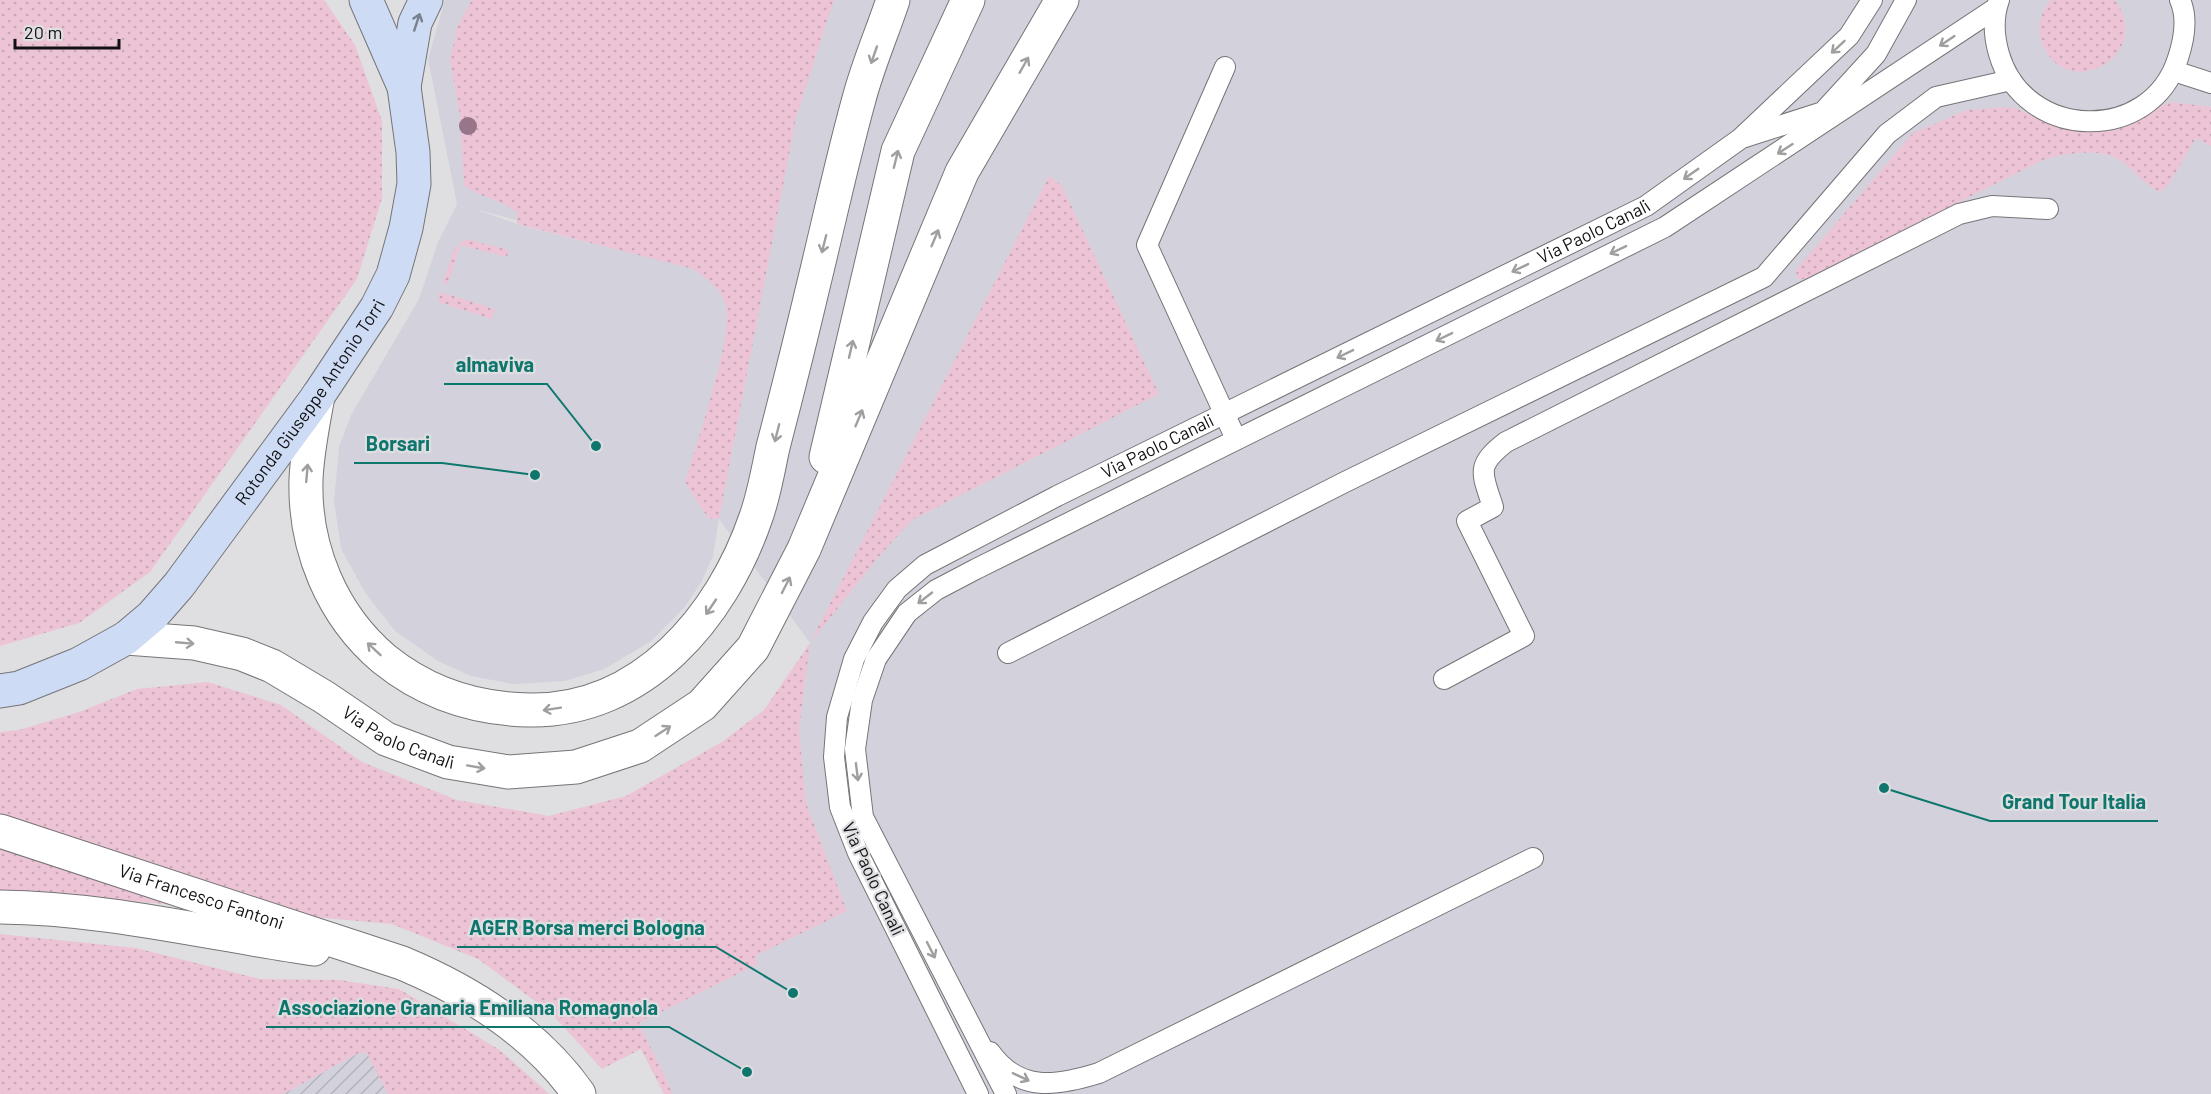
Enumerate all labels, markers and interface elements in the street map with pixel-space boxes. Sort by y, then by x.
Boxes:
scale bar [15,12,118,50]
one-way arrow [412,13,423,32]
text: 20 m [24,21,62,43]
one-way arrow [1940,35,1956,47]
one-way arrow [1830,40,1845,54]
one-way arrow [867,45,878,64]
one-way arrow [1018,57,1030,74]
one-way arrow [1776,142,1793,155]
one-way arrow [891,150,903,169]
one-way arrow [1683,168,1699,180]
street label: Via Paolo Canali [1533,194,1654,268]
one-way arrow [930,229,941,247]
one-way arrow [817,234,829,253]
one-way arrow [1610,244,1628,256]
one-way arrow [1512,262,1530,274]
street label: Rotonda Giuseppe Antonio Torri [230,295,389,509]
one-way arrow [1435,331,1453,343]
one-way arrow [846,340,858,359]
callout: almaviva [444,346,547,384]
one-way arrow [1337,349,1355,360]
text: almaviva [456,352,534,376]
one-way arrow [854,409,865,427]
street label: Via Paolo Canali [1097,409,1217,483]
one-way arrow [771,423,782,442]
callout: Borsari [354,425,442,463]
text: Borsari [366,431,430,455]
one-way arrow [302,464,313,483]
one-way arrow [780,577,792,594]
one-way arrow [918,592,934,605]
one-way arrow [705,598,717,614]
one-way arrow [174,638,194,649]
one-way arrow [366,642,381,656]
street label: Via Paolo Canali [339,701,456,773]
one-way arrow [543,703,563,714]
one-way arrow [654,725,671,737]
one-way arrow [466,761,486,772]
one-way arrow [852,762,863,781]
callout: Grand Tour Italia [1990,783,2158,821]
text: Grand Tour Italia [2002,789,2146,813]
street label: Via Paolo Canali [838,818,910,939]
street label: Via Francesco Fantoni [116,859,287,934]
callout: AGER Borsa merci Bologna [457,909,716,947]
text: AGER Borsa merci Bologna [469,915,705,939]
one-way arrow [926,941,938,959]
callout: Associazione Granaria Emiliana Romagnola [266,989,669,1027]
text: Associazione Granaria Emiliana Romagnola [278,995,658,1019]
one-way arrow [1012,1072,1030,1084]

